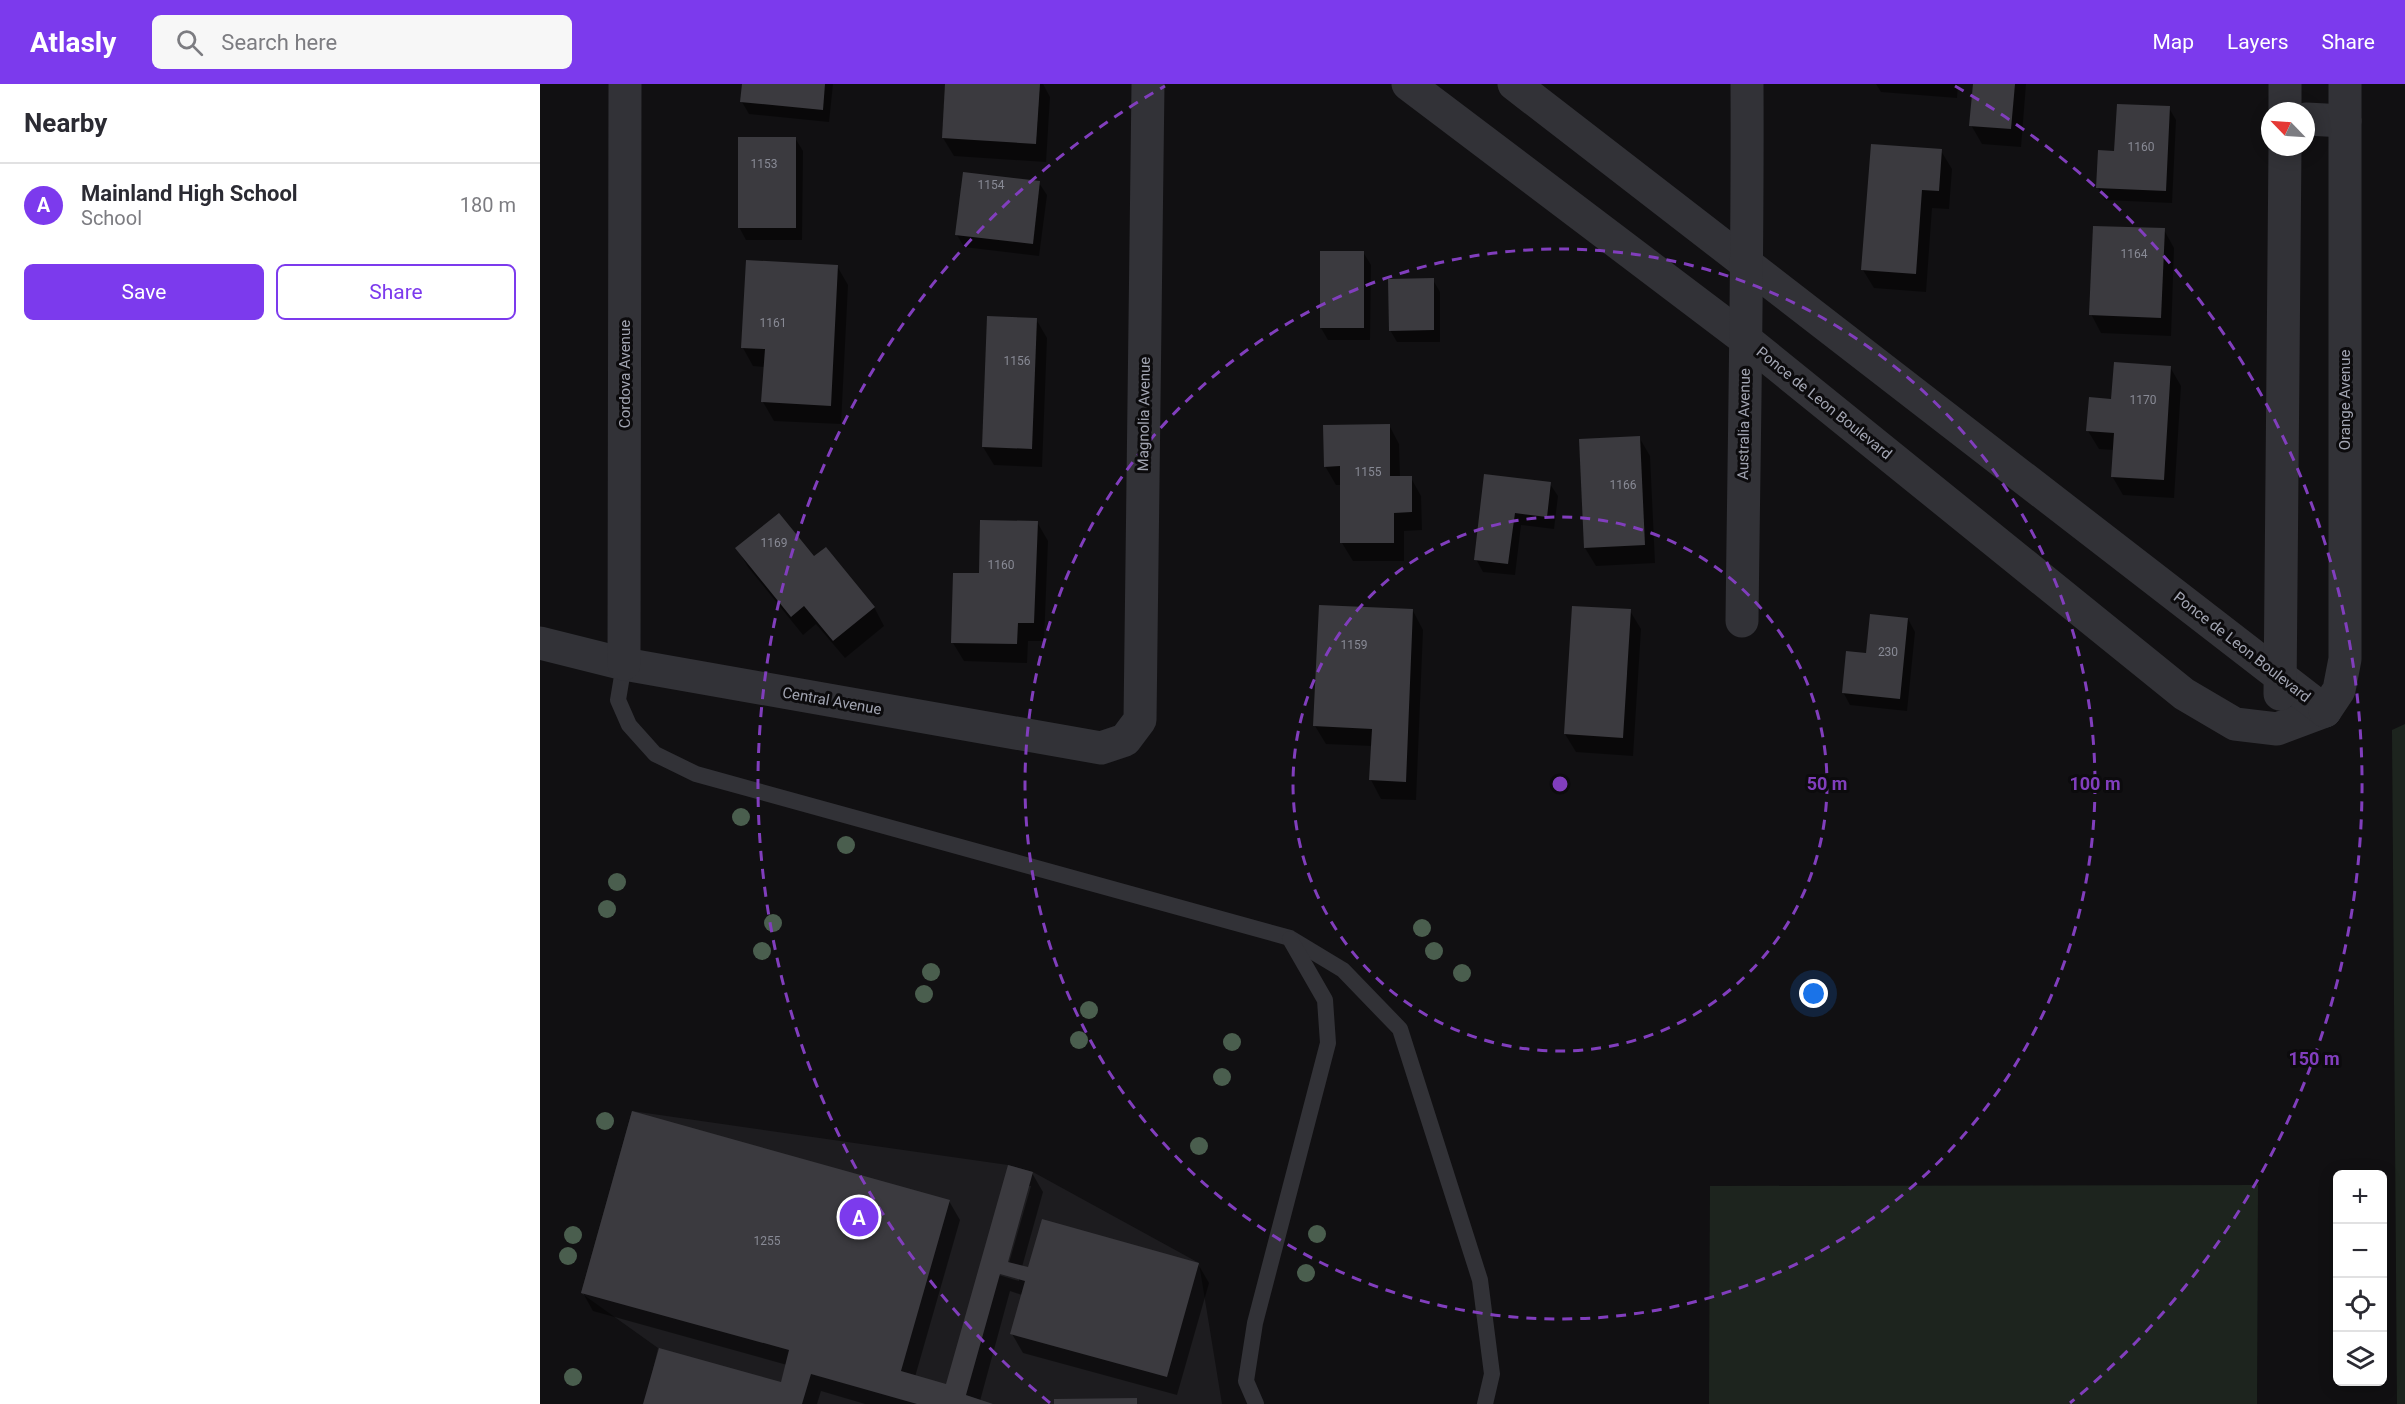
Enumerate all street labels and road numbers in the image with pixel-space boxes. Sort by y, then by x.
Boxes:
street label: Cordova Avenue [616,320,634,428]
street label: Ponce de Leon Boulevard [1753,343,1895,463]
street label: Orange Avenue [2336,350,2354,450]
street label: Magnolia Avenue [1134,356,1154,472]
street label: Australia Avenue [1734,368,1754,480]
street label: Ponce de Leon Boulevard [2170,588,2314,706]
street label: Central Avenue [781,683,883,719]

